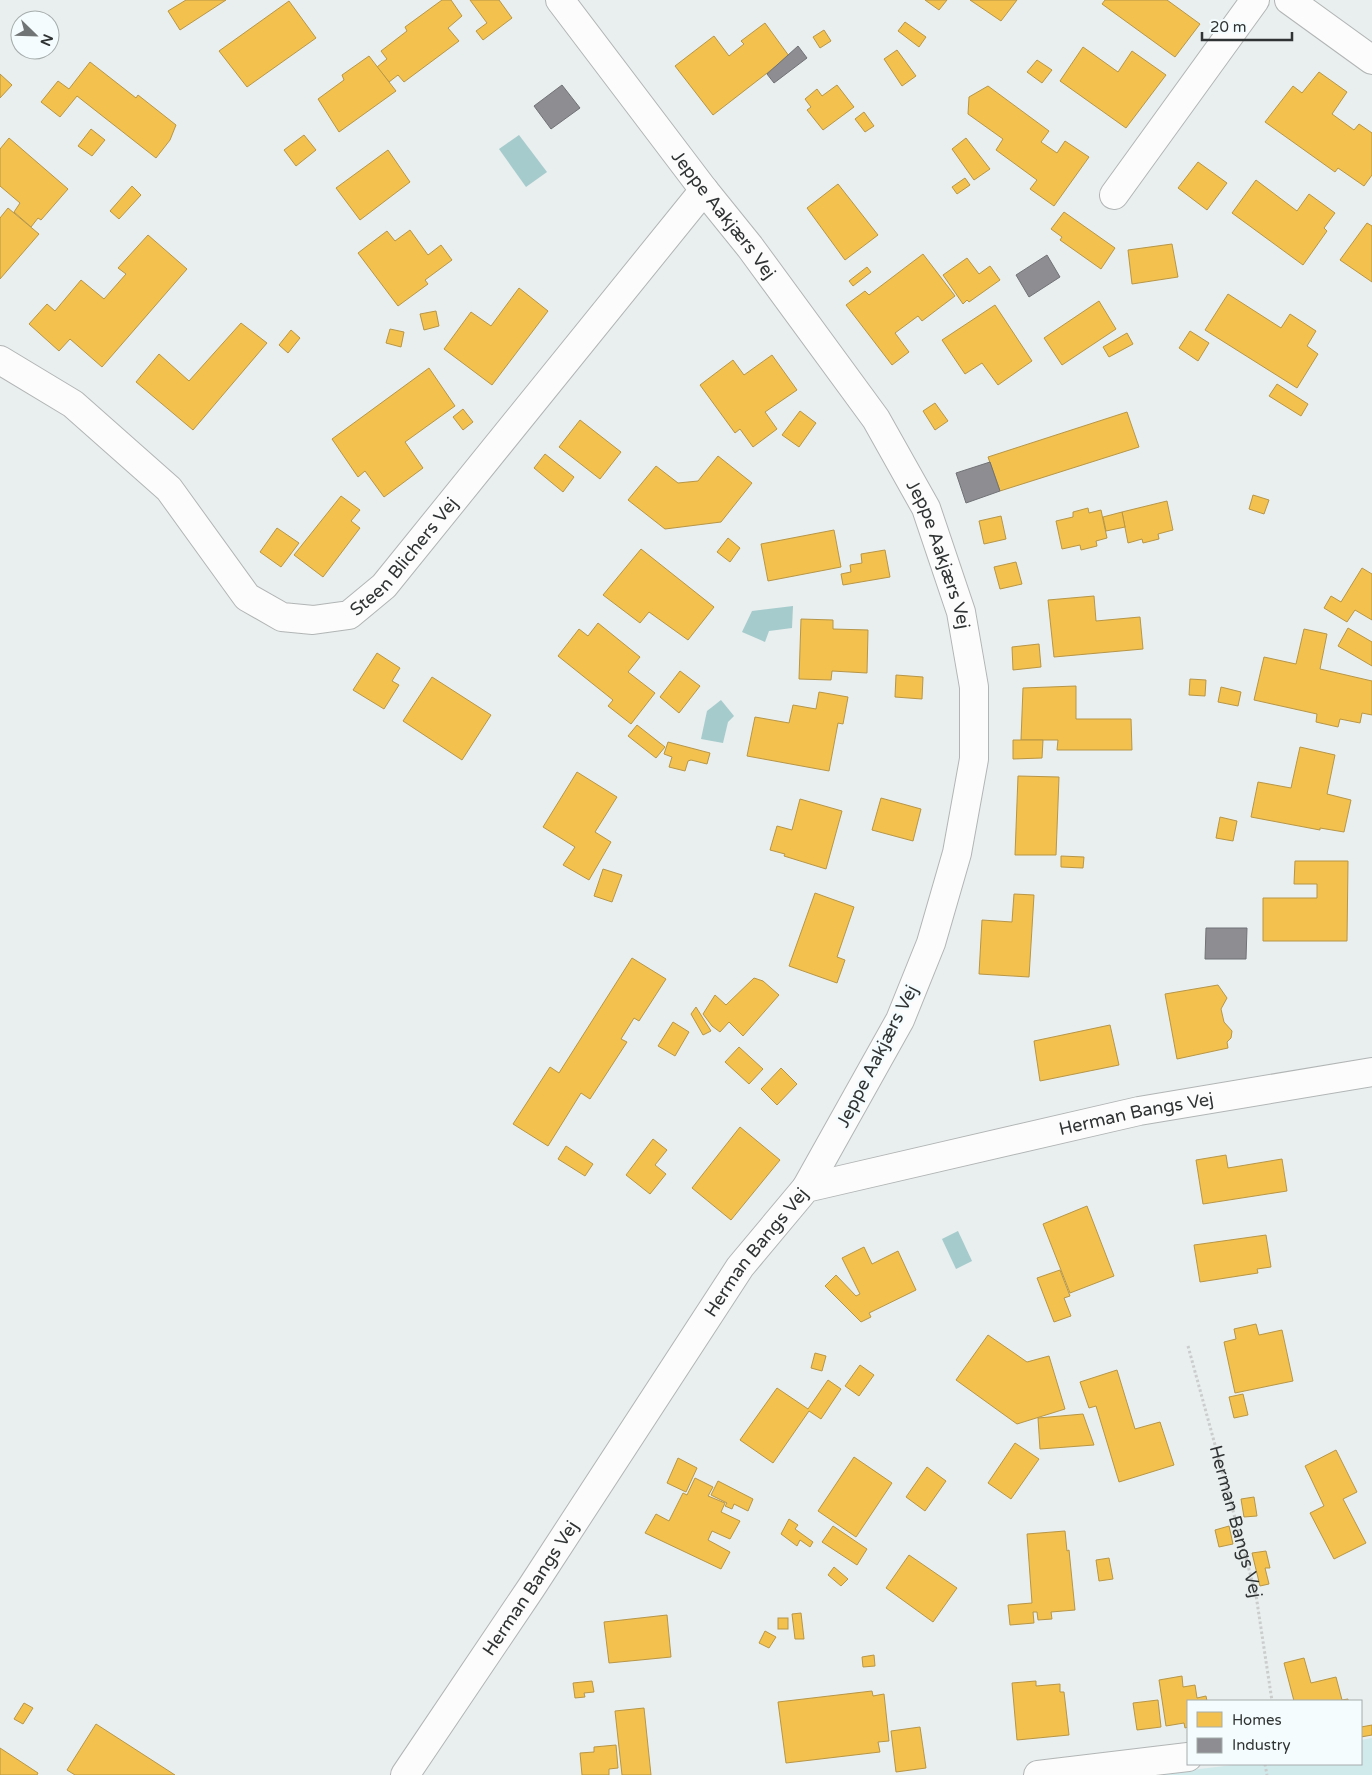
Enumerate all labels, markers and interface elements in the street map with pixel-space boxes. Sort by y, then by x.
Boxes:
north arrow [10,10,60,60]
scale bar [1202,10,1292,42]
text: 20 m [1210,18,1247,36]
text: N [36,31,57,48]
street label: Jeppe Aakjærs Vej [667,146,781,283]
street label: Jeppe Aakjærs Vej [901,476,975,631]
street label: Steen Blichers Vej [345,493,462,621]
street label: Jeppe Aakjærs Vej [832,981,922,1131]
street label: Herman Bangs Vej [1057,1088,1215,1140]
street label: Herman Bangs Vej [700,1183,813,1321]
street label: Herman Bangs Vej [1205,1443,1267,1599]
street label: Herman Bangs Vej [478,1516,583,1660]
legend [1187,1700,1362,1765]
text: Homes [1232,1711,1282,1729]
text: Industry [1232,1736,1291,1754]

